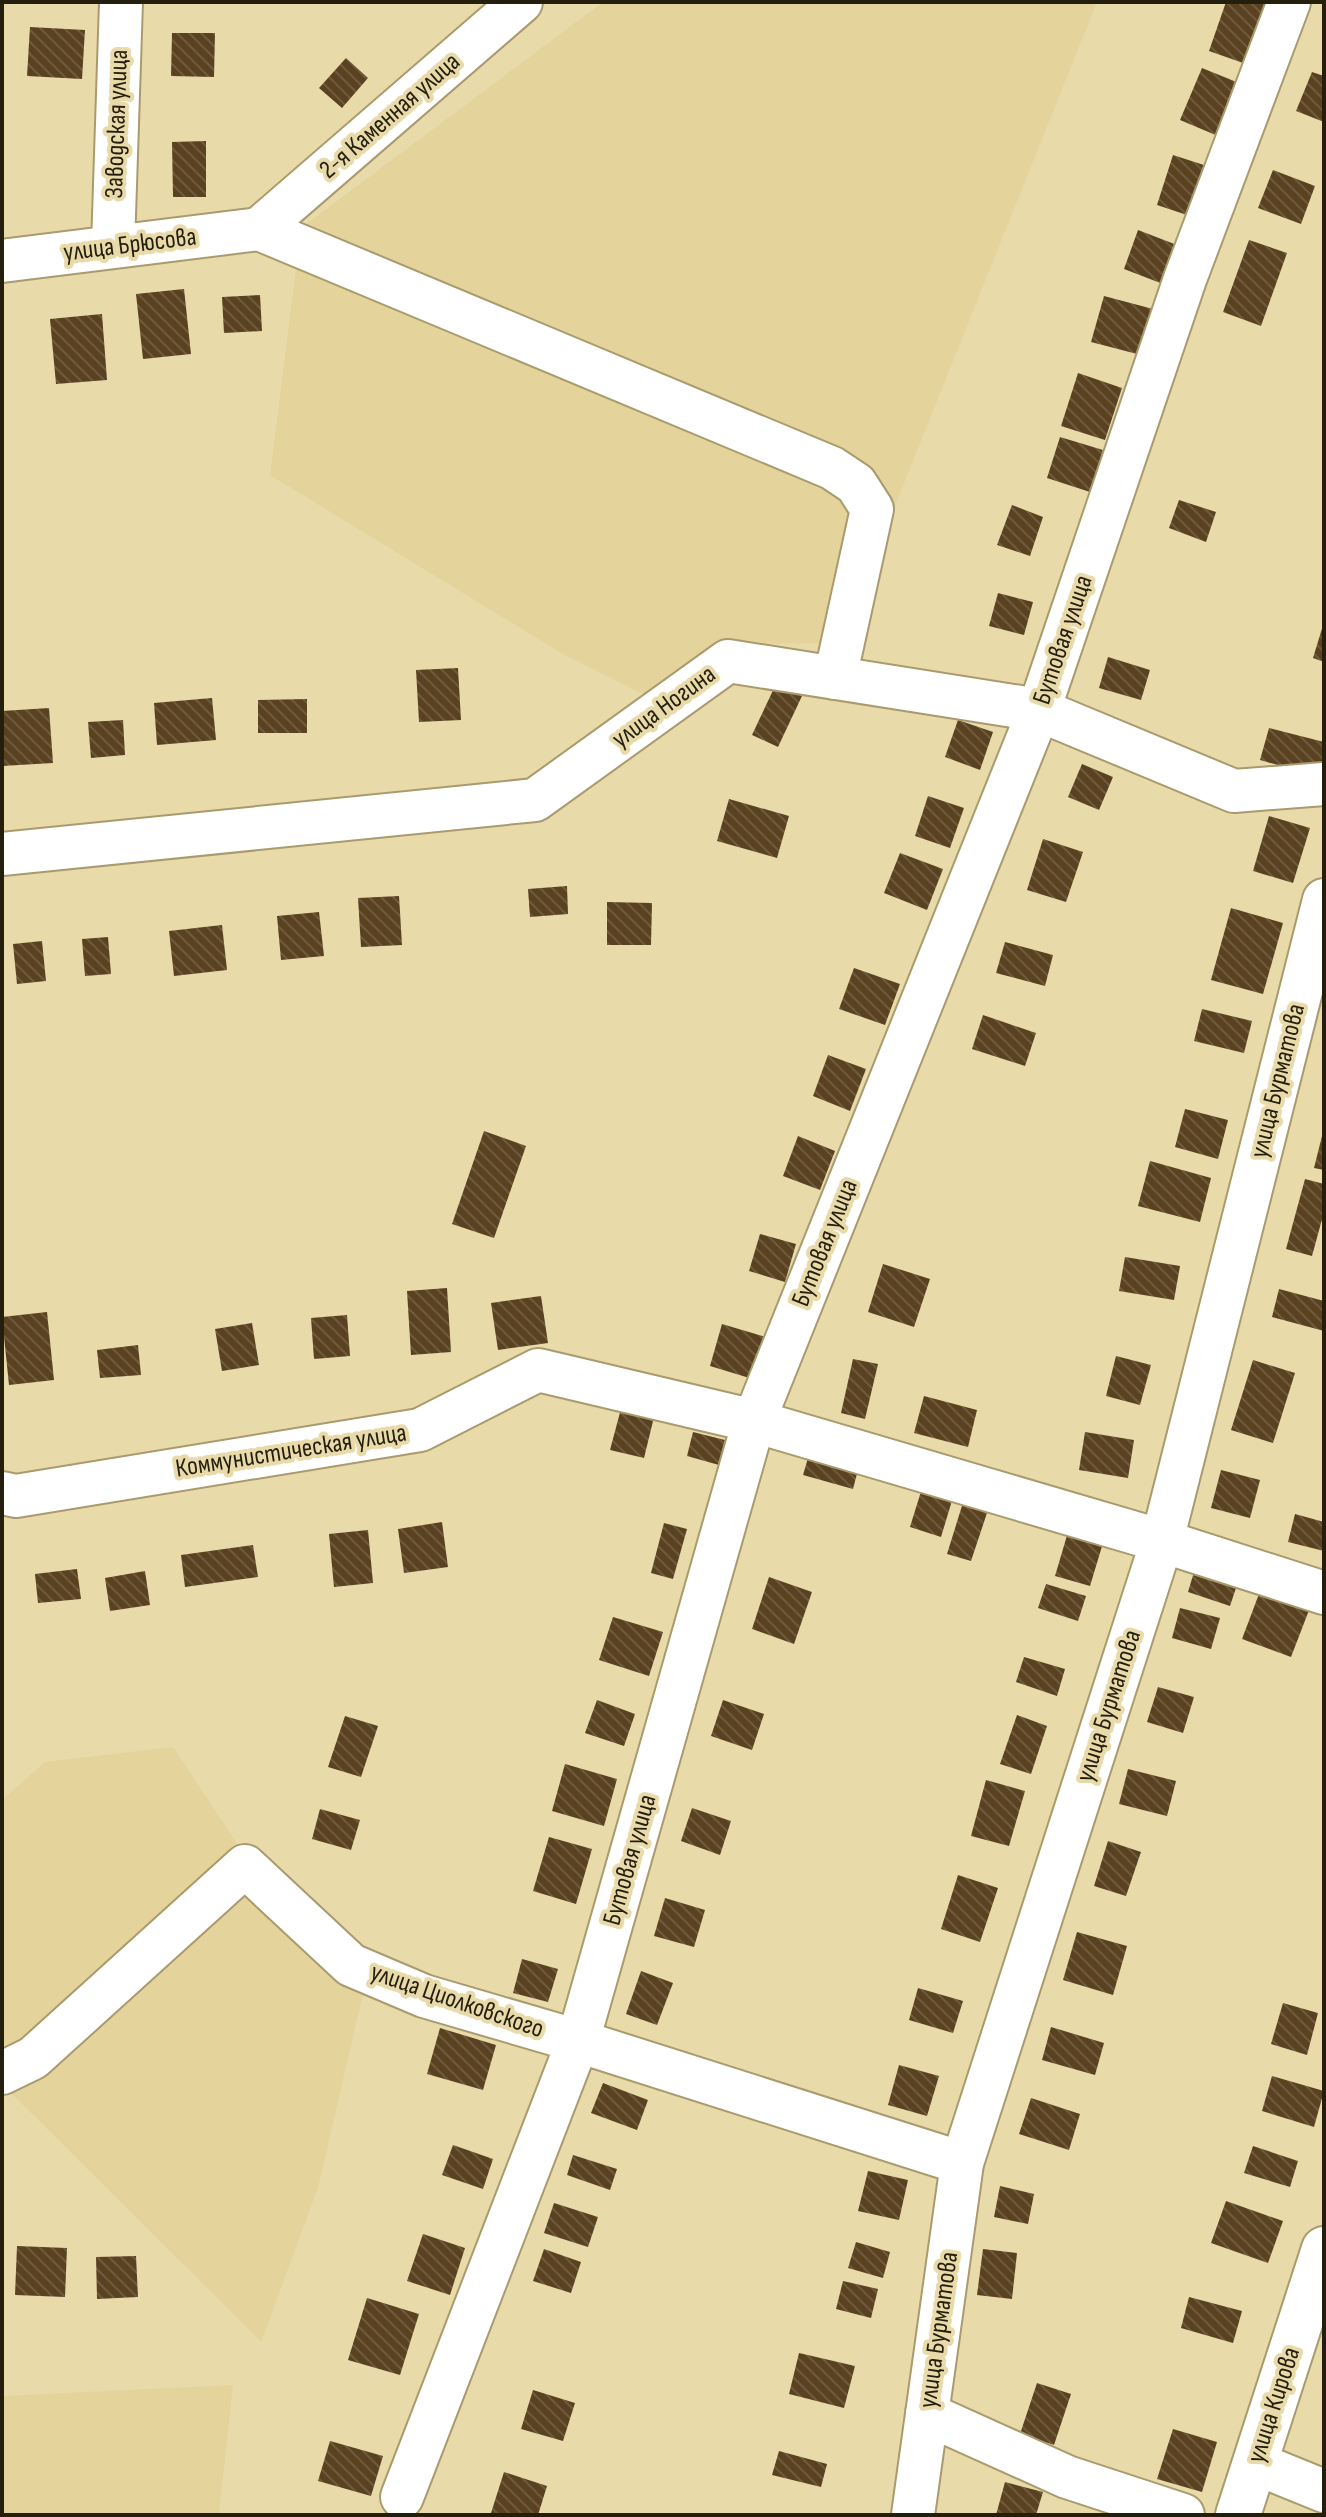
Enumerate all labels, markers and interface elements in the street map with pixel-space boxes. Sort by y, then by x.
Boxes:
street label: 2-я Каменная улица [313,47,467,185]
street label: Заводская улица [99,49,135,199]
street label: улица Брюсова [62,221,198,269]
street label: Бутовая улица [1026,571,1100,709]
street label: улица Ногина [606,659,722,755]
street label: улица Бурматова [1244,1001,1312,1161]
street label: Бутовая улица [785,1175,865,1311]
street label: Коммунистическая улица [173,1417,409,1485]
street label: улица Бурматова [1070,1626,1148,1786]
street label: Бутовая улица [597,1791,663,1929]
street label: улица Циолковского [366,1957,548,2045]
street label: улица Бурматова [913,2250,965,2410]
street label: улица Кирова [1241,2343,1307,2467]

